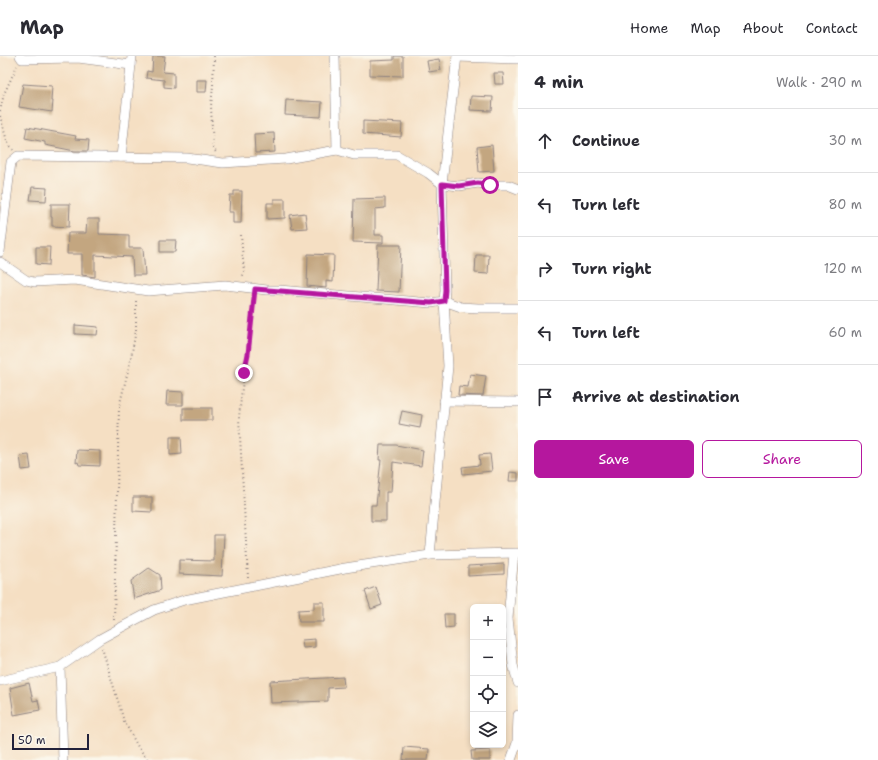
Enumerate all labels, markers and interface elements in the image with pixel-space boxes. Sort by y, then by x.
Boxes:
text: Map [20,15,64,40]
text: Home [630,19,669,37]
text: Map [691,19,721,37]
text: About [743,19,784,37]
text: Contact [806,19,858,37]
text: 4 min [534,71,584,93]
text: Walk · 290 m [776,74,862,91]
icon: ahead [534,130,556,152]
text: Continue [572,131,640,151]
text: 30 m [828,132,862,149]
route start [481,176,499,194]
icon: left [534,194,556,216]
text: Turn left [572,195,640,215]
text: 80 m [828,196,862,213]
icon: right [534,258,556,280]
text: Turn right [572,259,652,279]
text: 120 m [824,260,862,277]
icon: left [534,322,556,344]
text: Turn left [572,323,640,343]
text: 60 m [829,324,862,341]
route end [235,364,253,382]
icon: arrive [534,386,556,408]
text: Arrive at destination [572,387,740,407]
button: Save [534,440,694,478]
button: Share [702,440,862,478]
map controls [470,604,506,748]
button: + [470,604,506,640]
button: − [470,640,506,676]
button: locate [470,676,506,712]
button: layers [470,712,506,748]
scale bar [12,732,89,751]
text: 50 m [18,733,46,748]

